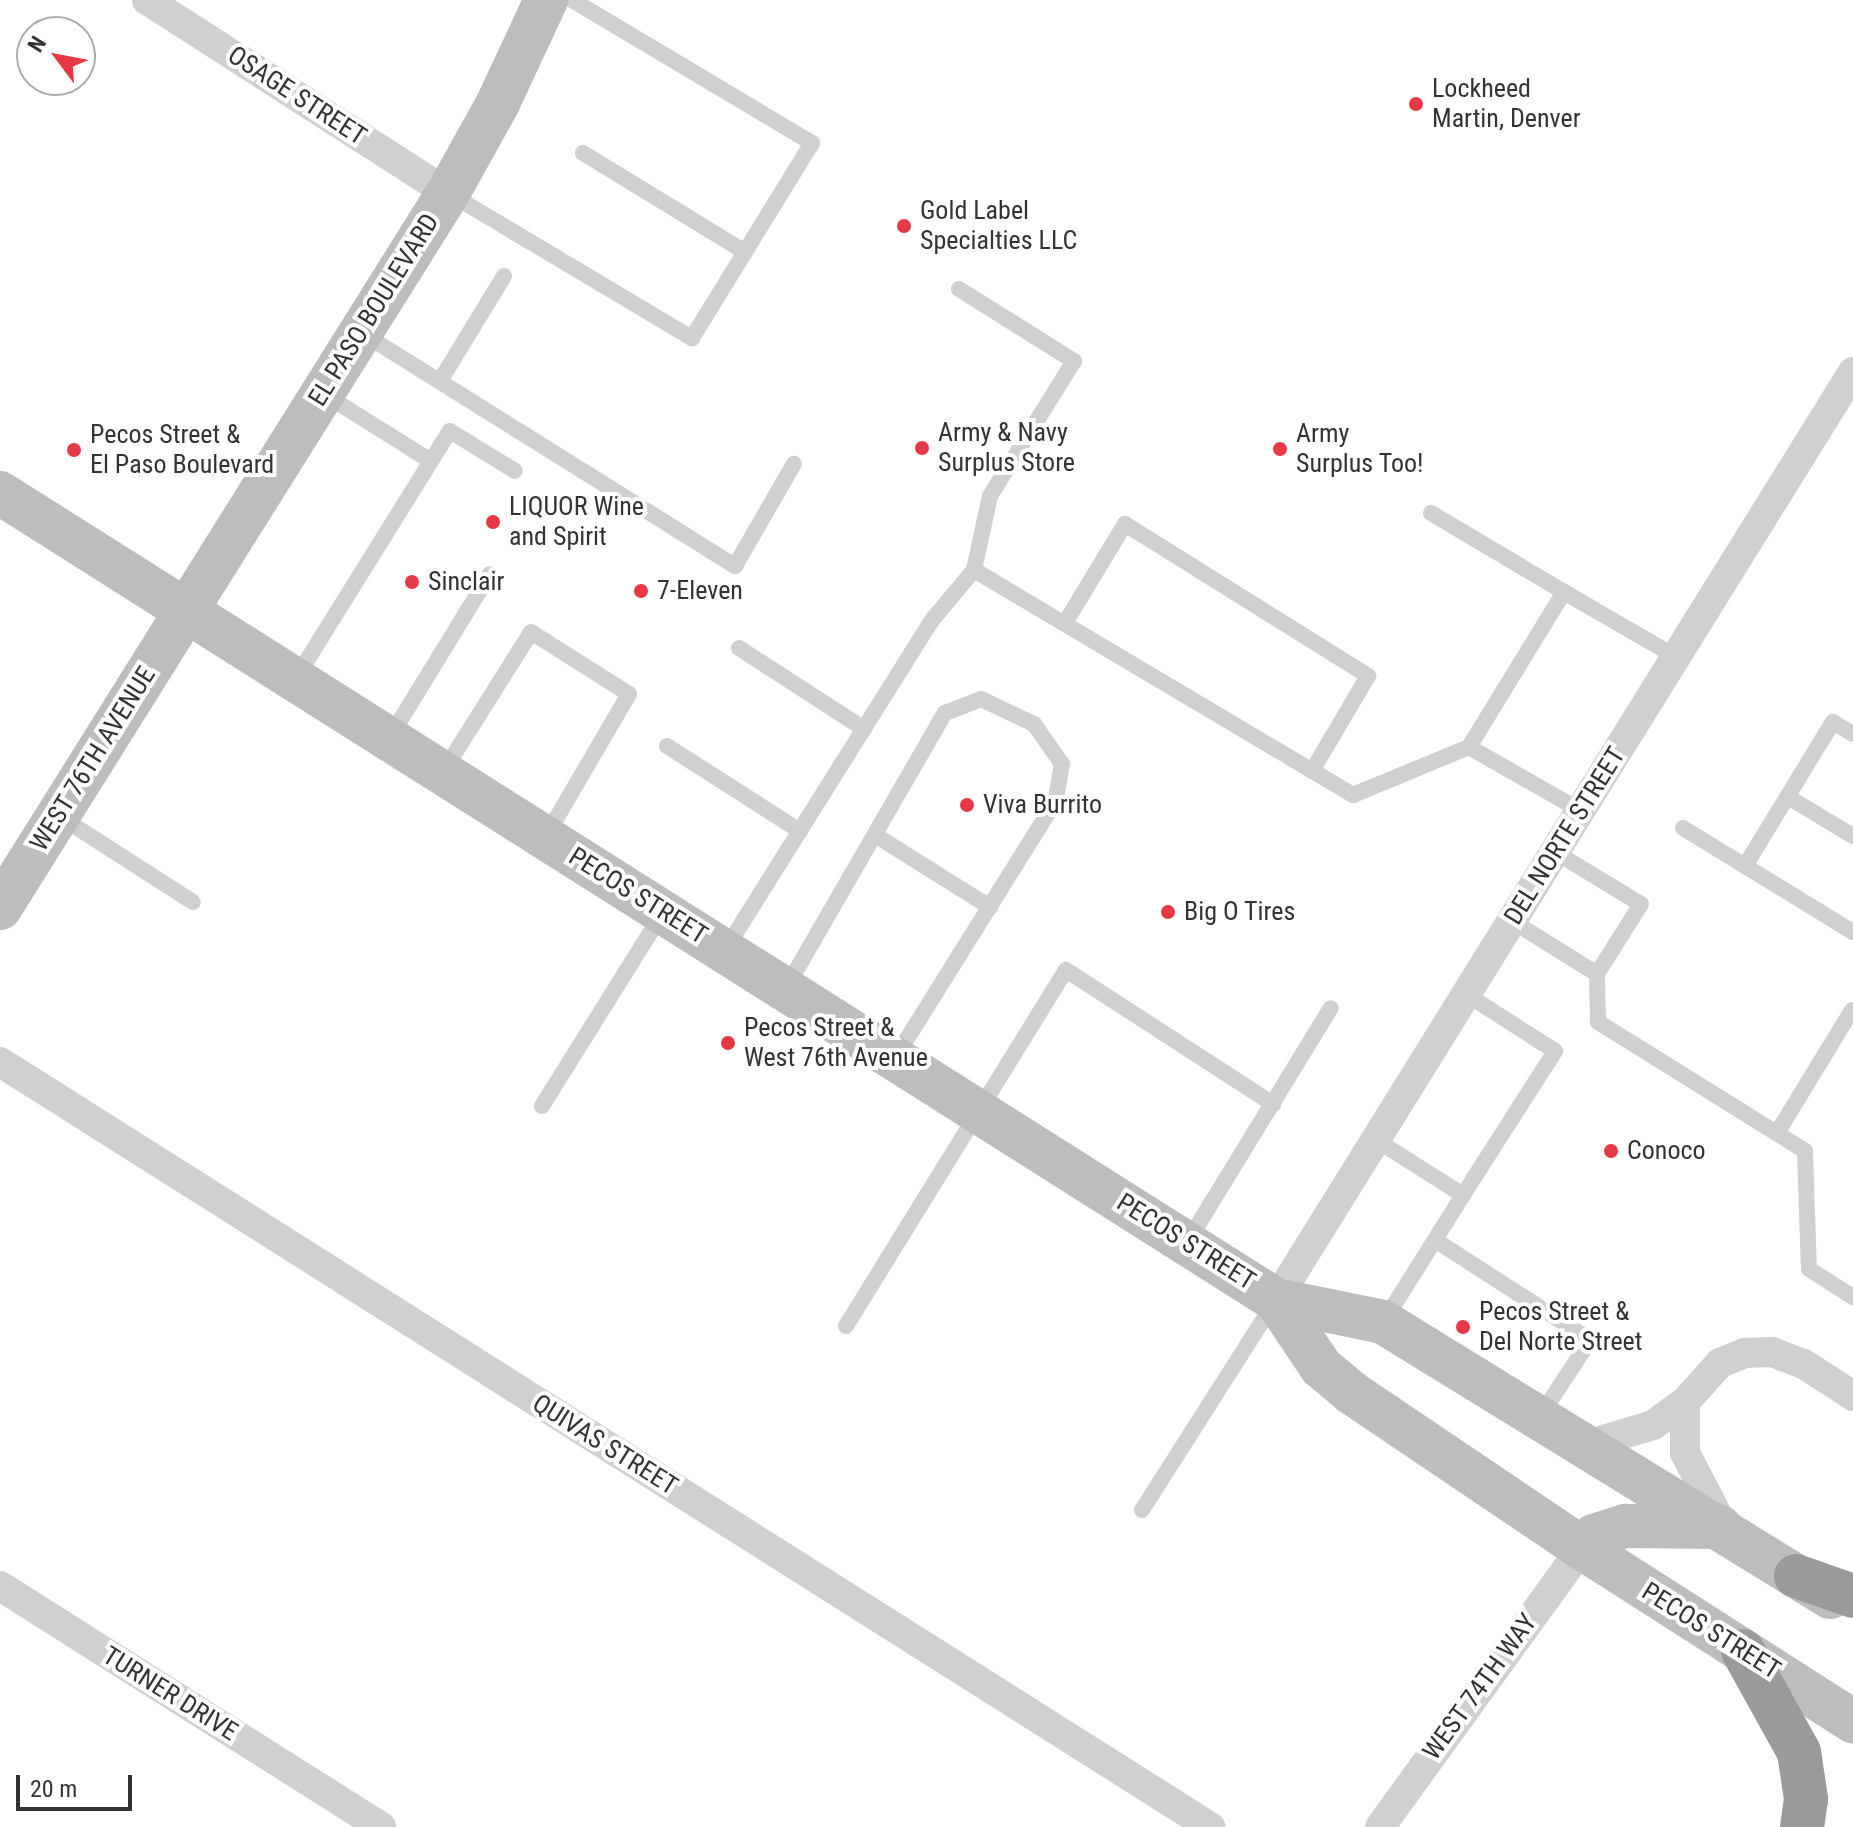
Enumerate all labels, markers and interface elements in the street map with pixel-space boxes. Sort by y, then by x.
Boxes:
north arrow [16,16,96,96]
text: N [23,32,51,56]
street label: OSAGE STREET [222,40,372,152]
place label: Lockheed Martin, Denver [1432,73,1581,134]
marker: Lockheed Martin, Denver [1407,95,1425,113]
place label: Gold Label Specialties LLC [920,195,1077,256]
street label: EL PASO BOULEVARD [302,208,446,412]
marker: Gold Label Specialties LLC [895,217,913,235]
place label: Army & Navy Surplus Store [938,417,1075,478]
place label: Army Surplus Too! [1296,418,1424,480]
place label: Pecos Street & El Paso Boulevard [90,419,274,480]
marker: Army & Navy Surplus Store [913,439,931,457]
marker: Army Surplus Too! [1271,440,1289,458]
marker: Pecos Street & El Paso Boulevard [65,441,83,459]
place label: LIQUOR Wine and Spirit [509,491,644,552]
marker: LIQUOR Wine and Spirit [484,513,502,531]
place label: Sinclair [428,566,504,598]
marker: Sinclair [403,573,421,591]
place label: 7-Eleven [657,575,743,607]
marker: 7-Eleven [632,582,650,600]
street label: WEST 76TH AVENUE [24,661,162,857]
street label: DEL NORTE STREET [1498,741,1632,931]
place label: Viva Burrito [983,789,1102,821]
marker: Viva Burrito [958,796,976,814]
street label: PECOS STREET [563,841,713,951]
place label: Big O Tires [1184,896,1296,928]
marker: Big O Tires [1159,903,1177,921]
place label: Pecos Street & West 76th Avenue [744,1012,928,1074]
marker: Pecos Street & West 76th Avenue [719,1034,737,1052]
place label: Conoco [1627,1135,1705,1167]
marker: Conoco [1602,1142,1620,1160]
street label: PECOS STREET [1111,1187,1261,1297]
place label: Pecos Street & Del Norte Street [1479,1296,1642,1358]
marker: Pecos Street & Del Norte Street [1454,1318,1472,1336]
street label: QUIVAS STREET [527,1388,683,1502]
street label: PECOS STREET [1636,1576,1786,1686]
street label: WEST 74TH WAY [1416,1608,1544,1766]
street label: TURNER DRIVE [97,1640,243,1748]
scale bar [20,1759,136,1809]
text: 20 m [30,1775,77,1803]

